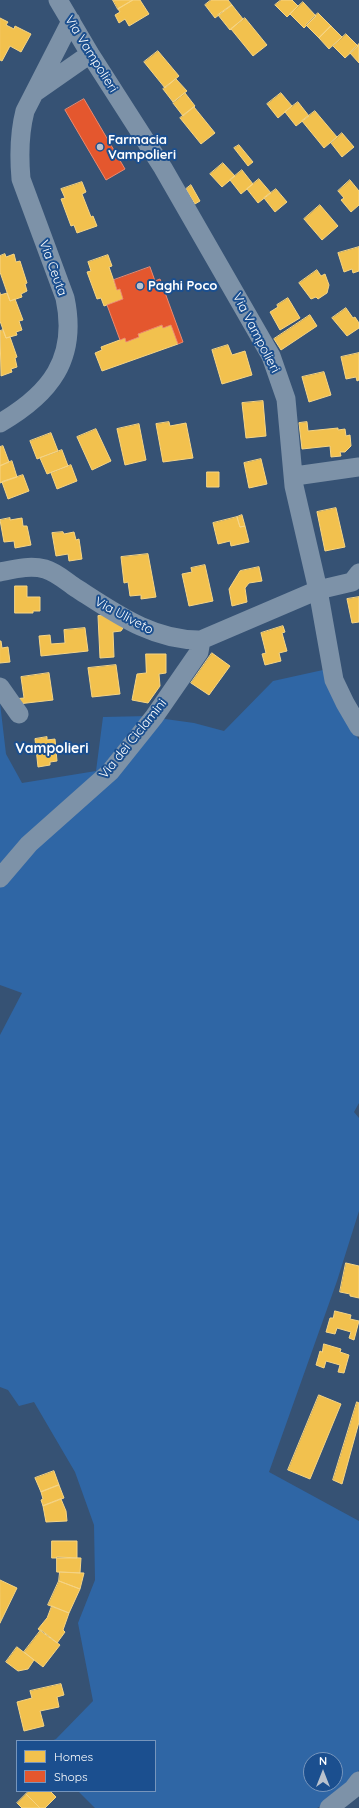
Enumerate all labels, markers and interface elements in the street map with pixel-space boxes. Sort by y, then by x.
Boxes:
street label: Via Vampolieri [61,13,121,95]
place label: Farmacia Vampolieri [108,132,176,163]
marker: Farmacia Vampolieri [95,142,105,152]
street label: Via Ceuta [36,238,70,298]
place label: Paghi Poco [148,278,217,294]
marker: Paghi Poco [135,281,145,291]
street label: Via Vampolieri [229,290,283,376]
street label: Via Uliveto [92,594,156,638]
street label: Via dei Ciclamini [96,696,170,782]
district label: Vampolieri [15,741,89,757]
legend [16,1740,156,1792]
text: Homes [54,1749,93,1764]
north arrow [303,1752,343,1792]
text: N [319,1754,327,1768]
text: Shops [54,1769,88,1784]

